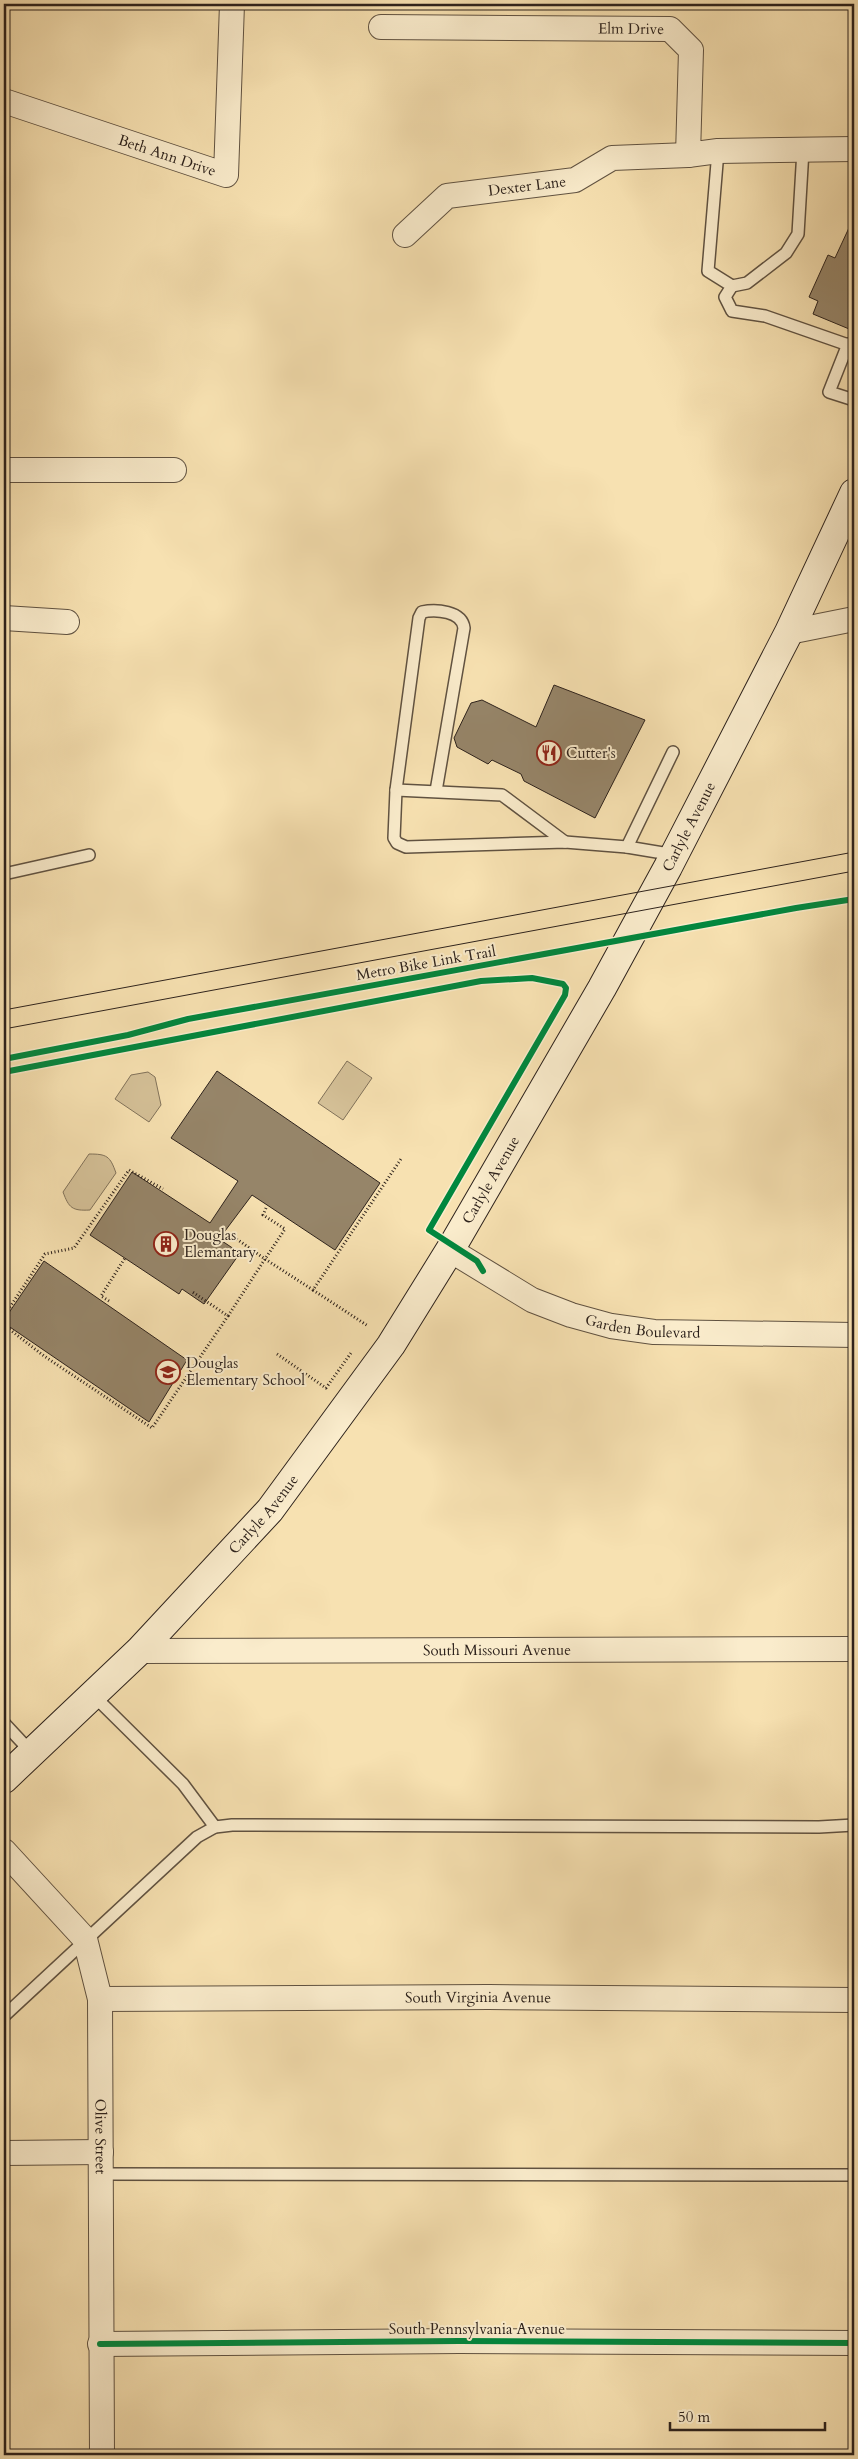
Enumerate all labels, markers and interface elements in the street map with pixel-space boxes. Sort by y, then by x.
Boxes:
street label: Elm Drive [598,19,664,39]
street label: Beth Ann Drive [116,130,219,181]
street label: Dexter Lane [487,171,567,201]
restaurant icon: Cutter's [536,740,562,766]
place label: Cutter's [566,743,616,763]
street label: Carlyle Avenue [657,778,720,875]
street label: Metro Bike Link Trail [355,941,498,985]
street label: Carlyle Avenue [457,1132,524,1228]
place label: Douglas Elemantary [184,1225,256,1262]
building icon: Douglas Elemantary [153,1231,179,1257]
street label: Garden Boulevard [583,1309,700,1343]
place label: Douglas Elementary School [186,1353,305,1390]
school or university icon: Douglas Elementary School [155,1359,181,1385]
street label: Carlyle Avenue [224,1470,303,1558]
street label: South Missouri Avenue [423,1640,571,1660]
street label: South Virginia Avenue [405,1987,551,2008]
street label: Olive Street [90,2099,111,2175]
street label: South Pennsylvania Avenue [389,2319,565,2339]
scale bar [670,2399,826,2431]
text: 50 m [678,2407,710,2427]

